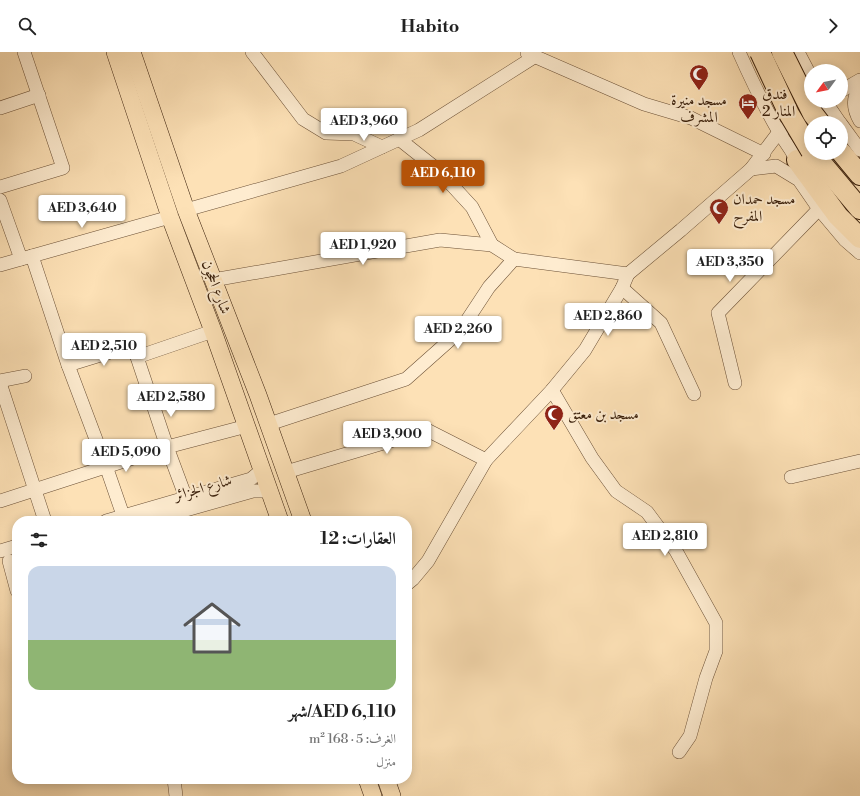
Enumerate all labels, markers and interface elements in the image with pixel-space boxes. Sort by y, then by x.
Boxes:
icon: search [16,15,38,37]
text: Habito [401,15,459,38]
icon: forward [822,15,844,37]
mosque icon: مسجد منيرة المشرف [688,63,710,91]
north arrow [804,64,848,108]
map controls [804,64,848,160]
place label: فندق المنار 2 [762,85,795,121]
place label: مسجد منيرة المشرف [671,91,727,127]
hotel icon: فندق المنار 2 [737,92,759,120]
pin: AED 3,960 [318,108,410,142]
text: AED 3,960 [330,113,398,129]
button: locate [804,116,848,160]
pin: AED 6,110 [397,160,489,194]
text: AED 6,110 [410,165,476,181]
place label: مسجد حمدان المفرح [733,190,795,229]
pin: AED 3,640 [36,195,128,229]
mosque icon: مسجد حمدان المفرح [708,197,730,225]
text: AED 3,640 [47,200,117,216]
pin: AED 1,920 [317,232,409,266]
text: AED 1,920 [330,237,396,253]
pin: AED 3,350 [684,249,776,283]
text: AED 3,350 [696,254,764,270]
street label: شارع الحجون [194,257,235,318]
pin: AED 2,860 [562,303,654,337]
text: AED 2,860 [574,308,642,324]
pin: AED 2,260 [412,316,504,350]
text: AED 2,260 [424,321,492,337]
pin: AED 2,510 [58,333,150,367]
text: AED 2,510 [71,338,137,354]
pin: AED 2,580 [125,384,217,418]
text: AED 2,580 [137,389,205,405]
mosque icon: مسجد بن معتق [543,403,565,431]
place label: مسجد بن معتق [568,405,639,424]
pin: AED 3,900 [341,421,433,455]
text: AED 3,900 [352,426,422,442]
pin: AED 5,090 [80,439,172,473]
text: AED 5,090 [91,444,161,460]
street label: شارع الجزائر [170,471,235,509]
pin: AED 2,810 [619,523,711,557]
text: العقارات: 12 [320,528,396,550]
text: AED 2,810 [632,528,698,544]
icon: filters [28,529,50,551]
icon: home [176,592,248,664]
text: AED 6,110/شهر [288,701,396,723]
text: الغرف: 5 · 168 m² [309,731,396,747]
text: منزل [376,754,396,770]

